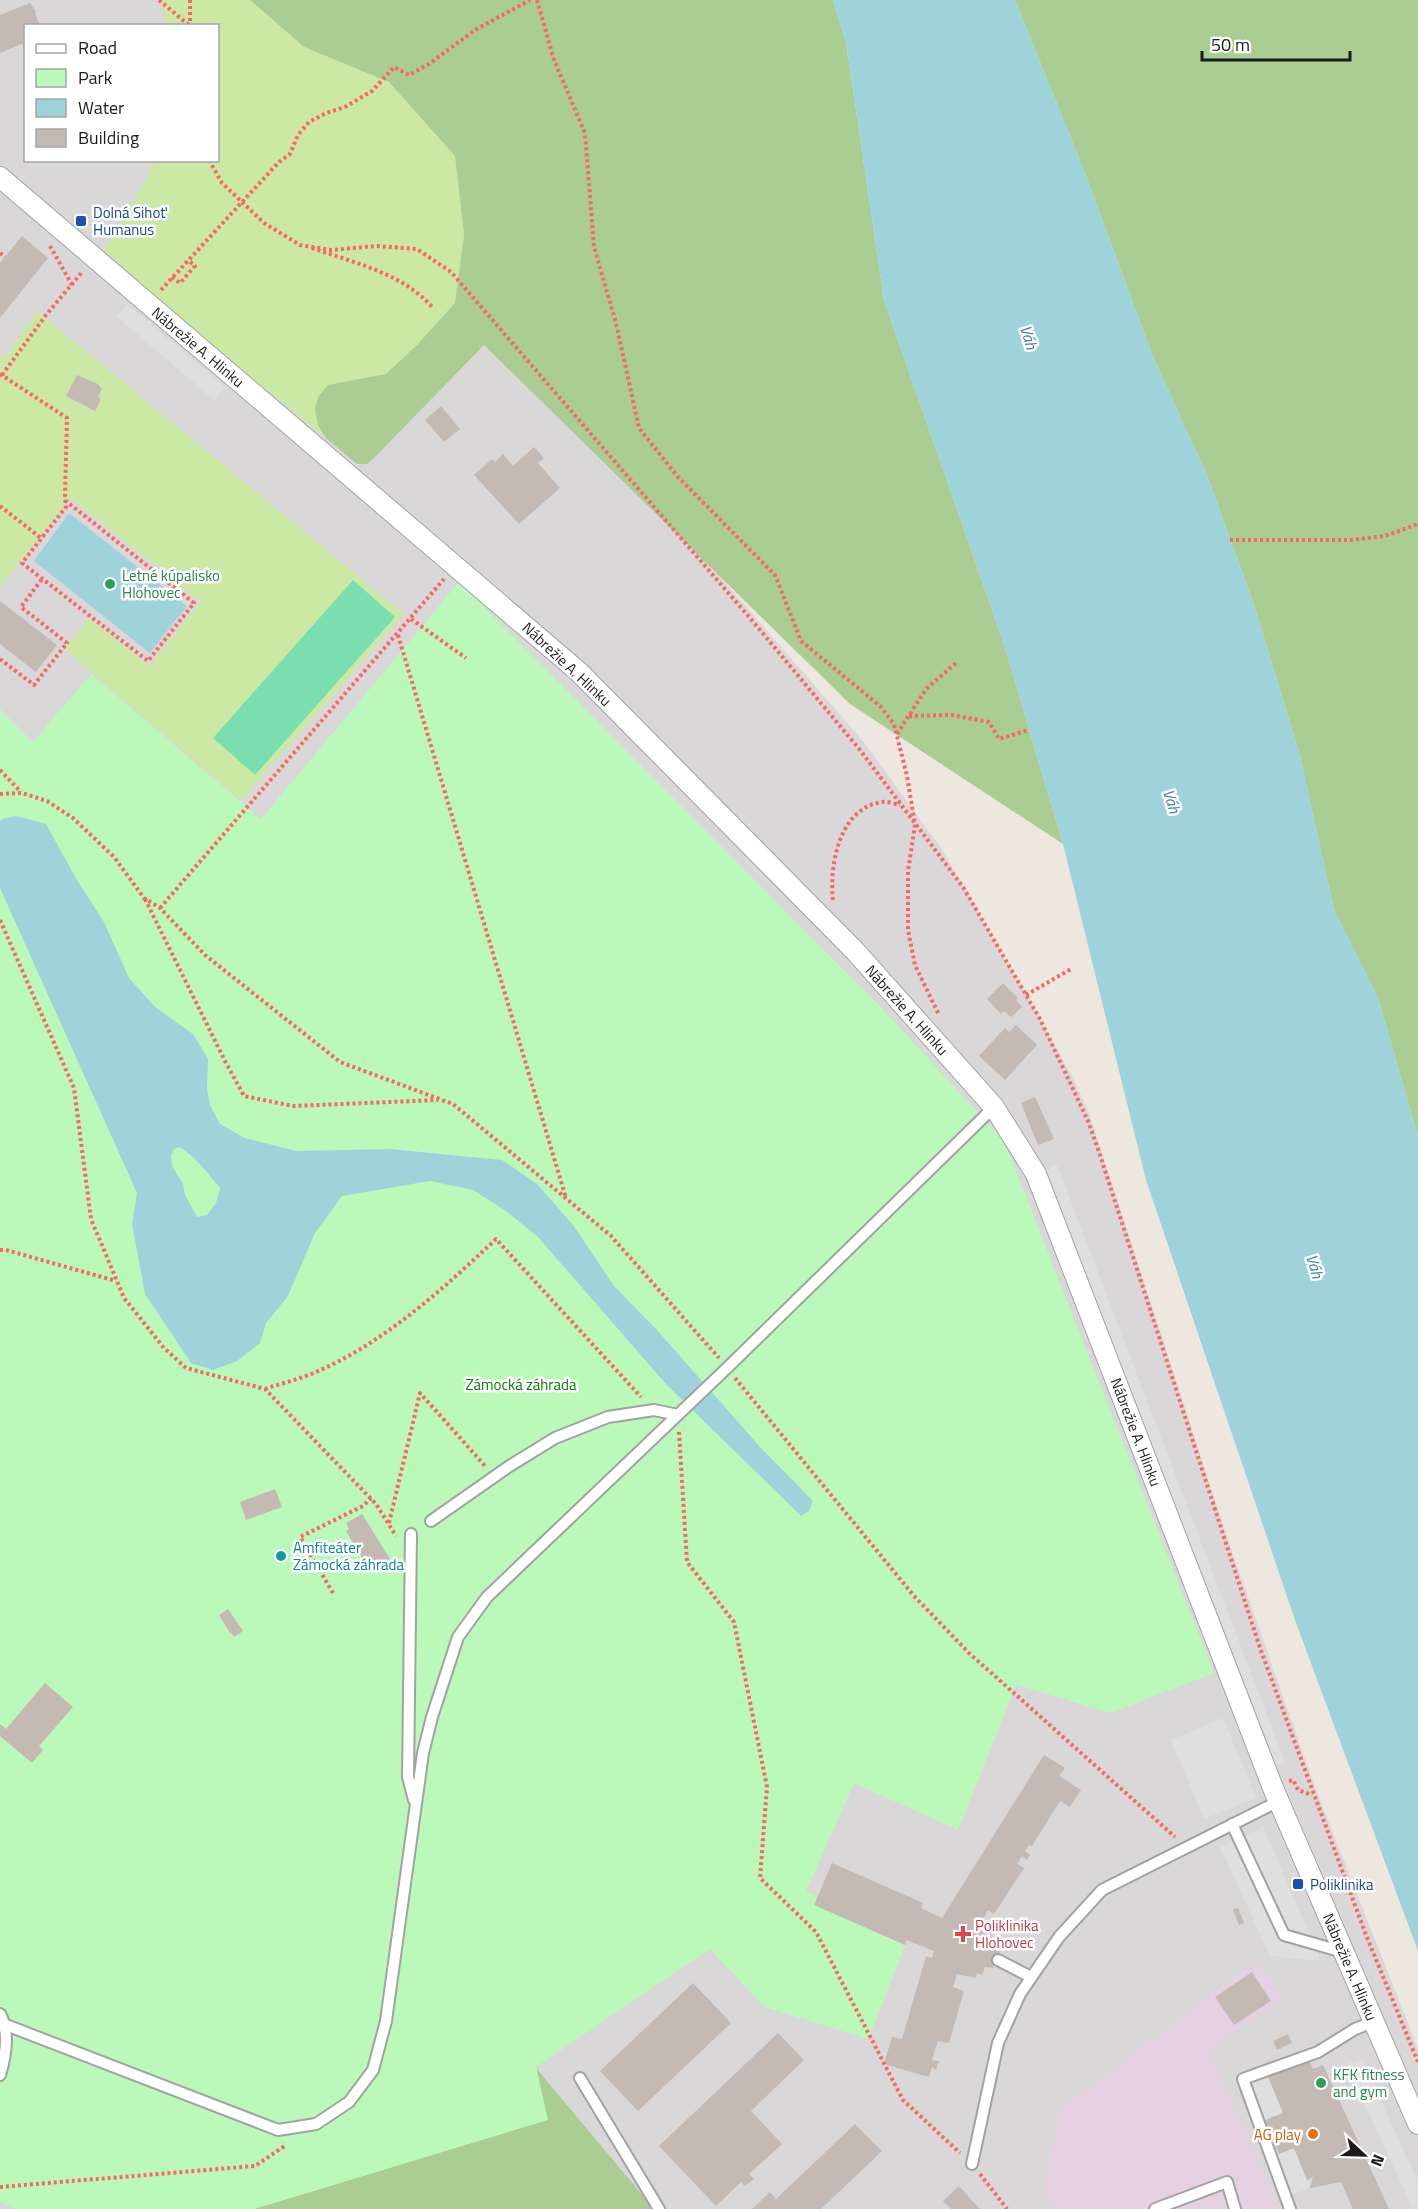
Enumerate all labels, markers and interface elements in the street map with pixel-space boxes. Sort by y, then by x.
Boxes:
legend [24,24,219,162]
scale bar [1202,24,1350,62]
text: 50 m [1211,31,1250,58]
text: Road [78,34,117,61]
text: Park [78,64,113,91]
text: Water [78,94,124,121]
text: Building [78,124,139,151]
place label: Dolná Sihoť Humanus [93,201,167,241]
marker: Dolná Sihoť Humanus [74,214,88,228]
street label: Nábrežie A. Hlinku [147,301,249,393]
water label: Váh [1014,322,1044,353]
place label: Letné kúpalisko Hlohovec [122,564,220,604]
marker: Letné kúpalisko Hlohovec [103,577,117,591]
street label: Nábrežie A. Hlinku [517,616,617,712]
water label: Váh [1157,786,1187,817]
street label: Nábrežie A. Hlinku [860,960,954,1060]
water label: Váh [1300,1251,1330,1282]
park label: Zámocká záhrada [465,1373,577,1396]
street label: Nábrežie A. Hlinku [1105,1374,1167,1490]
place label: Amfiteáter Zámocká záhrada [293,1536,405,1576]
marker: Amfiteáter Zámocká záhrada [274,1549,288,1563]
place label: Poliklinika [1310,1873,1374,1896]
marker: Poliklinika [1291,1877,1305,1891]
street label: Nábrežie A. Hlinku [1317,1910,1383,2024]
place label: Poliklinika Hlohovec [975,1914,1039,1954]
marker: Poliklinika Hlohovec [956,1927,970,1941]
place label: KFK fitness and gym [1333,2063,1404,2103]
marker: KFK fitness and gym [1314,2076,1328,2090]
place label: AG play [1254,2123,1301,2146]
north arrow [1334,2125,1394,2185]
marker: AG play [1306,2127,1320,2141]
text: N [1365,2151,1391,2170]

